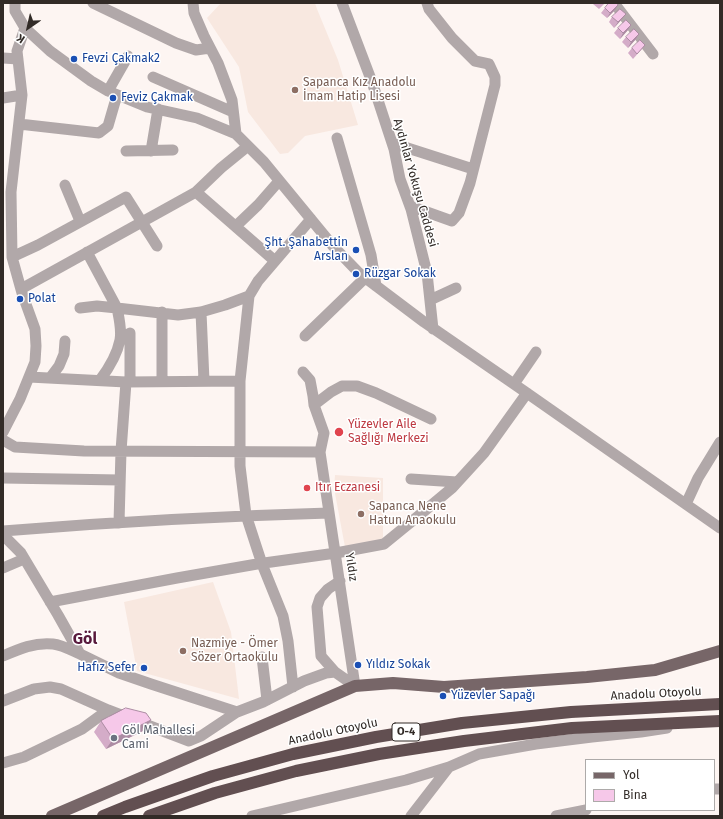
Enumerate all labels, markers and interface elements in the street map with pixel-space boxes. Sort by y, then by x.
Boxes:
north arrow [8,8,48,48]
text: K [14,31,28,46]
place label: Fevzi Çakmak2 [82,52,160,66]
marker: Fevzi Çakmak2 [69,54,79,64]
place label: Sapanca Kız Anadolu İmam Hatip Lisesi [303,76,416,104]
marker: Sapanca Kız Anadolu İmam Hatip Lisesi [290,85,300,95]
place label: Feviz Çakmak [121,91,193,105]
marker: Feviz Çakmak [108,93,118,103]
street label: Aydınlar Yokuşu Caddesi [390,117,440,249]
place label: Şht. Şahabettin Arslan [265,236,348,264]
marker: Şht. Şahabettin Arslan [351,245,361,255]
place label: Rüzgar Sokak [364,267,436,281]
marker: Rüzgar Sokak [351,269,361,279]
place label: Polat [28,292,56,306]
marker: Polat [15,294,25,304]
place label: Yüzevler Aile Sağlığı Merkezi [348,418,429,446]
marker: Yüzevler Aile Sağlığı Merkezi [333,426,345,438]
place label: Itır Eczanesi [315,481,380,495]
marker: Itır Eczanesi [302,483,312,493]
place label: Sapanca Nene Hatun Anaokulu [369,500,456,528]
marker: Sapanca Nene Hatun Anaokulu [356,509,366,519]
street label: Yıldız [342,552,360,582]
district label: Göl [73,630,97,650]
place label: Nazmiye - Ömer Sözer Ortaokulu [191,637,278,665]
marker: Nazmiye - Ömer Sözer Ortaokulu [178,646,188,656]
place label: Yıldız Sokak [366,658,430,672]
marker: Yıldız Sokak [353,660,363,670]
place label: Hafız Sefer [77,661,136,675]
marker: Hafız Sefer [139,663,149,673]
street label: Anadolu Otoyolu [610,684,702,704]
place label: Yüzevler Sapağı [451,689,535,703]
marker: Yüzevler Sapağı [438,691,448,701]
street label: Anadolu Otoyolu [287,715,379,749]
road number: O-4 [392,723,420,741]
place label: Göl Mahallesi Cami [122,724,195,752]
marker: Göl Mahallesi Cami [109,733,119,743]
legend [585,759,715,811]
text: Yol [623,768,639,782]
text: Bina [623,788,647,802]

